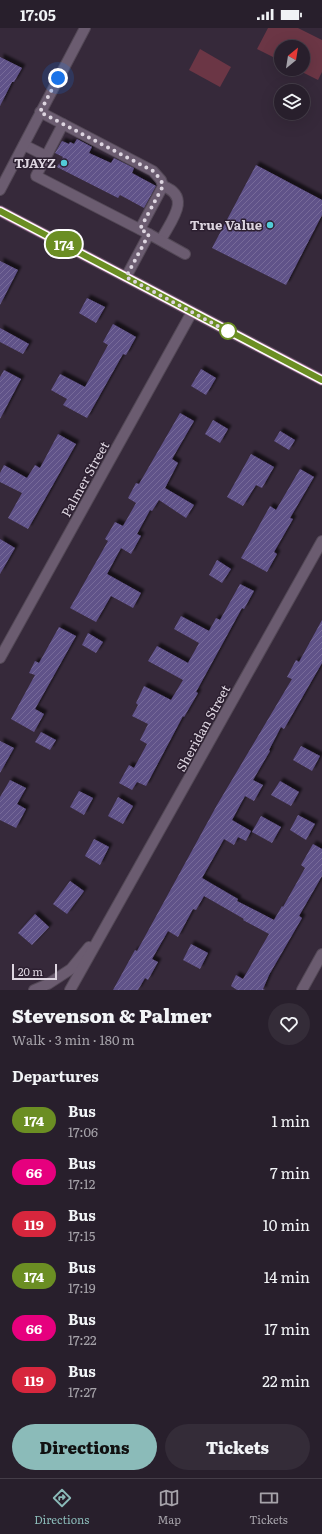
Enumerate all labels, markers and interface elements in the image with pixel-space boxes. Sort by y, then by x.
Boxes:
text: 17:05 [20,3,56,26]
north arrow [274,40,310,76]
map controls [274,40,310,120]
your location [48,68,68,88]
button: layers [274,84,310,120]
place label: TJAYZ [14,153,56,172]
marker: TJAYZ [59,158,69,168]
place label: True Value [190,215,262,234]
marker: True Value [265,220,275,230]
line badge: 174 [41,231,87,257]
text: 174 [54,234,74,254]
unlabelled marker [219,322,237,340]
street label: Palmer Street [56,437,114,520]
street label: Sheridan Street [171,680,235,775]
scale bar [12,962,57,981]
text: 20 m [18,963,43,979]
text: Stevenson & Palmer [12,1001,212,1029]
button: heart [268,1003,310,1045]
text: Walk · 3 min · 180 m [12,1030,135,1049]
text: Departures [12,1064,99,1087]
text: Bus [68,1099,96,1122]
text: 1 min [271,1109,310,1132]
text: 174 [24,1110,44,1130]
text: 17:06 [68,1122,98,1141]
text: Bus [68,1151,96,1174]
text: 7 min [270,1161,310,1184]
text: 66 [26,1162,42,1182]
text: 17:12 [68,1174,95,1193]
text: Bus [68,1203,96,1226]
text: 10 min [263,1213,310,1236]
text: 119 [24,1214,44,1234]
text: 17:15 [68,1226,95,1245]
text: Bus [68,1255,96,1278]
text: 14 min [264,1265,310,1288]
text: 174 [24,1266,44,1286]
text: 17:19 [68,1278,96,1297]
text: Bus [68,1307,96,1330]
text: 17 min [264,1317,310,1340]
text: 66 [26,1318,42,1338]
text: 17:22 [68,1330,97,1349]
text: Bus [68,1359,96,1382]
text: 22 min [262,1369,310,1392]
text: 119 [24,1370,44,1390]
text: 17:27 [68,1382,96,1401]
button: Directions [12,1424,157,1470]
button: Tickets [165,1424,310,1470]
tab: Directions [34,1487,89,1527]
tab: Map [158,1487,181,1527]
tab: Tickets [249,1487,288,1527]

